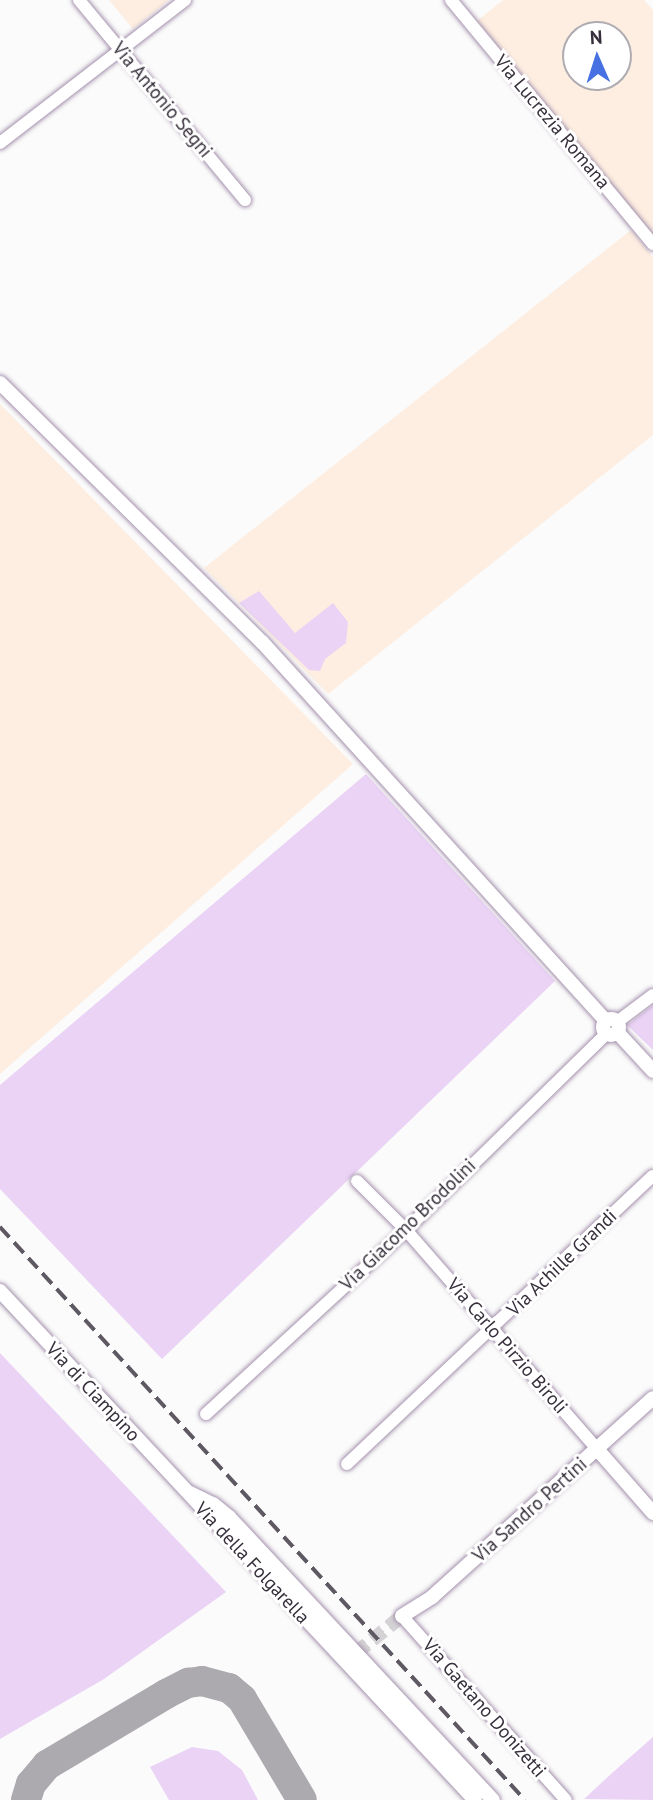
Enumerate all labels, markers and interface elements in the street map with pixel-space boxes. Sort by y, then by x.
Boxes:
north arrow [562,21,632,91]
text: N [589,25,603,49]
street label: Via Antonio Segni [107,37,217,163]
street label: Via Lucrezia Romana [489,50,615,194]
street label: Via Giacomo Brodolini [335,1154,481,1296]
street label: Via Achille Grandi [502,1205,622,1321]
street label: Via Carlo Pirzio Biroli [442,1274,572,1418]
street label: Via di Ciampino [41,1338,145,1446]
street label: Via Sandro Pertini [468,1453,592,1567]
street label: Via della Folgarella [190,1498,314,1628]
street label: Via Gaetano Donizetti [417,1634,551,1782]

